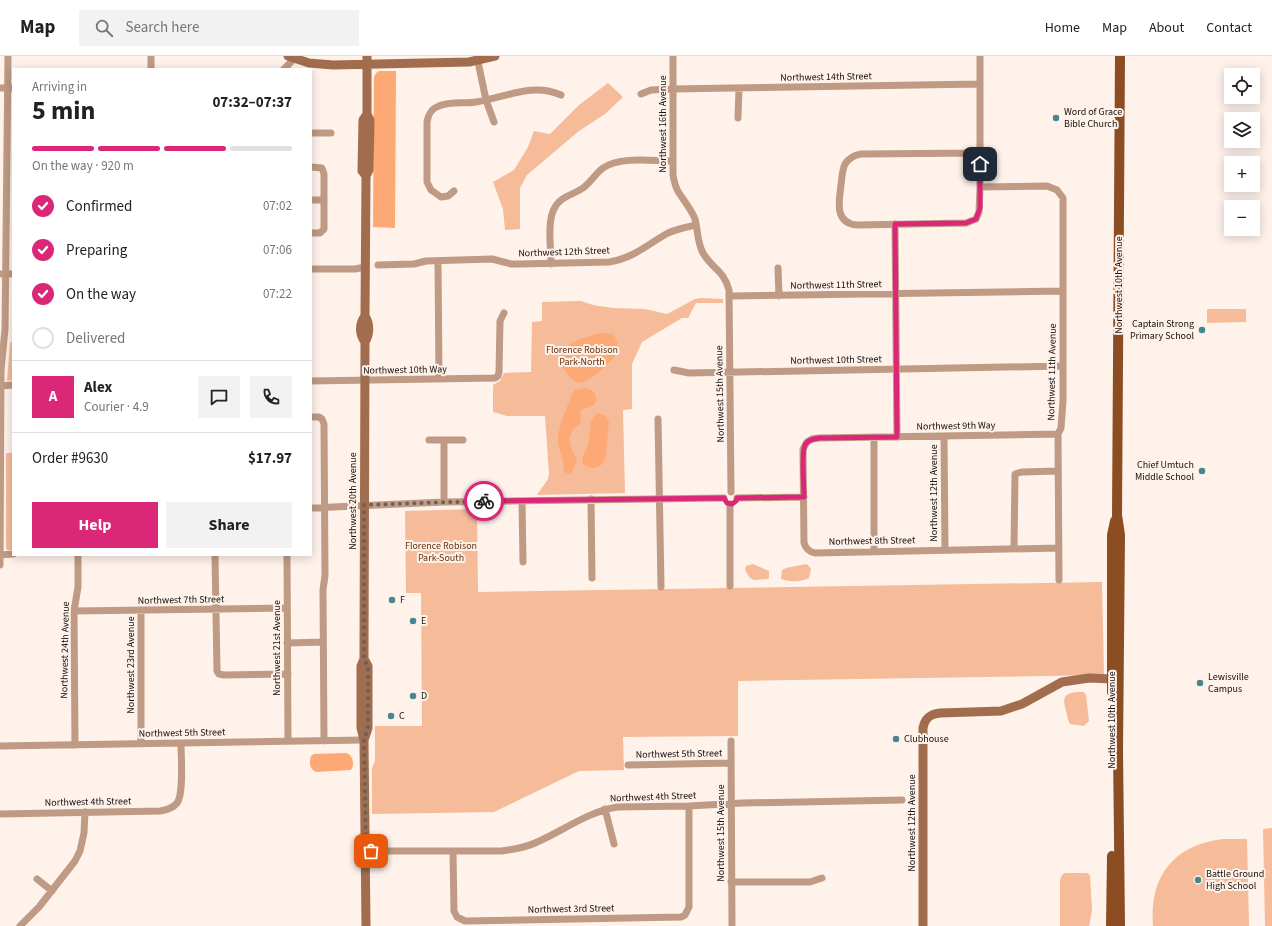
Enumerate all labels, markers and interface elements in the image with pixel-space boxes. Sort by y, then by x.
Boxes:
search box [79,10,359,46]
text: Map [20,14,55,41]
icon: search [93,17,115,39]
text: Search here [125,17,199,38]
text: Home [1045,18,1080,38]
text: Map [1102,18,1127,38]
text: About [1149,18,1184,38]
text: Contact [1206,18,1252,38]
map controls [1224,68,1260,236]
button: locate [1224,68,1260,104]
street label: Northwest 14th Street [780,69,872,85]
street label: Northwest 16th Avenue [656,75,670,173]
text: Arriving in [32,78,87,96]
text: 5 min [32,92,95,129]
text: 07:32–07:37 [212,92,292,113]
place label: Word of Grace Bible Church [1064,105,1122,131]
button: layers [1224,112,1260,148]
marker: Word of Grace Bible Church [1051,113,1061,123]
pin [963,147,997,181]
icon: home [969,153,991,175]
button: + [1224,156,1260,192]
text: On the way · 920 m [32,157,134,175]
icon: check [32,195,54,217]
text: Confirmed [66,196,132,217]
text: 07:02 [263,197,292,215]
button: − [1224,200,1260,236]
street label: Northwest 10th Avenue [1112,236,1126,334]
icon: check [32,239,54,261]
text: Preparing [66,240,127,261]
text: 07:06 [263,241,292,259]
street label: Northwest 12th Street [518,243,611,261]
street label: Northwest 11th Street [790,277,882,293]
icon: check [32,283,54,305]
text: On the way [66,284,136,305]
text: 07:22 [263,285,292,303]
place label: Captain Strong Primary School [1130,317,1194,343]
street label: Northwest 11th Avenue [1044,323,1060,421]
marker: Captain Strong Primary School [1197,325,1207,335]
text: Delivered [66,328,125,349]
park label: Florence Robison Park-North [546,343,618,369]
street label: Northwest 15th Avenue [712,345,728,443]
street label: Northwest 10th Street [790,352,882,368]
street label: Northwest 10th Way [363,362,447,378]
button: chat [198,376,240,418]
button: phone [250,376,292,418]
text: Alex [84,377,112,398]
text: A [49,386,57,407]
text: Courier · 4.9 [84,398,149,416]
street label: Northwest 9th Way [916,418,996,434]
street label: Northwest 12th Avenue [927,444,941,542]
text: Order #9630 [32,448,108,469]
text: $17.97 [248,448,292,469]
street label: Northwest 20th Avenue [346,452,360,550]
place label: Chief Umtuch Middle School [1135,458,1194,484]
marker: Chief Umtuch Middle School [1197,466,1207,476]
courier [464,481,504,521]
icon: bike [473,490,495,512]
button: Help [32,502,158,548]
button: Share [166,502,292,548]
street label: Northwest 8th Street [829,533,916,549]
park label: Florence Robison Park-South [405,539,477,565]
street label: Northwest 7th Street [138,592,225,608]
place label: F [400,593,405,607]
marker: F [387,595,397,605]
street label: Northwest 21st Avenue [270,600,284,696]
street label: Northwest 24th Avenue [57,601,73,699]
place label: E [421,614,426,628]
street label: Northwest 23rd Avenue [124,616,138,714]
marker: E [408,616,418,626]
place label: Lewisville Campus [1208,670,1249,696]
street label: Northwest 10th Avenue [1105,671,1119,769]
marker: Lewisville Campus [1195,678,1205,688]
place label: D [421,689,427,703]
marker: D [408,691,418,701]
place label: C [399,709,405,723]
marker: C [386,711,396,721]
street label: Northwest 5th Street [139,725,226,741]
place label: Clubhouse [904,732,949,746]
marker: Clubhouse [891,734,901,744]
street label: Northwest 5th Street [636,746,723,762]
street label: Northwest 12th Avenue [905,774,919,872]
street label: Northwest 15th Avenue [714,784,728,882]
street label: Northwest 4th Street [610,788,697,806]
street label: Northwest 4th Street [45,794,132,810]
pin [354,834,388,868]
icon: bag [360,840,382,862]
place label: Battle Ground High School [1206,867,1264,893]
marker: Battle Ground High School [1193,875,1203,885]
street label: Northwest 3rd Street [528,901,615,917]

